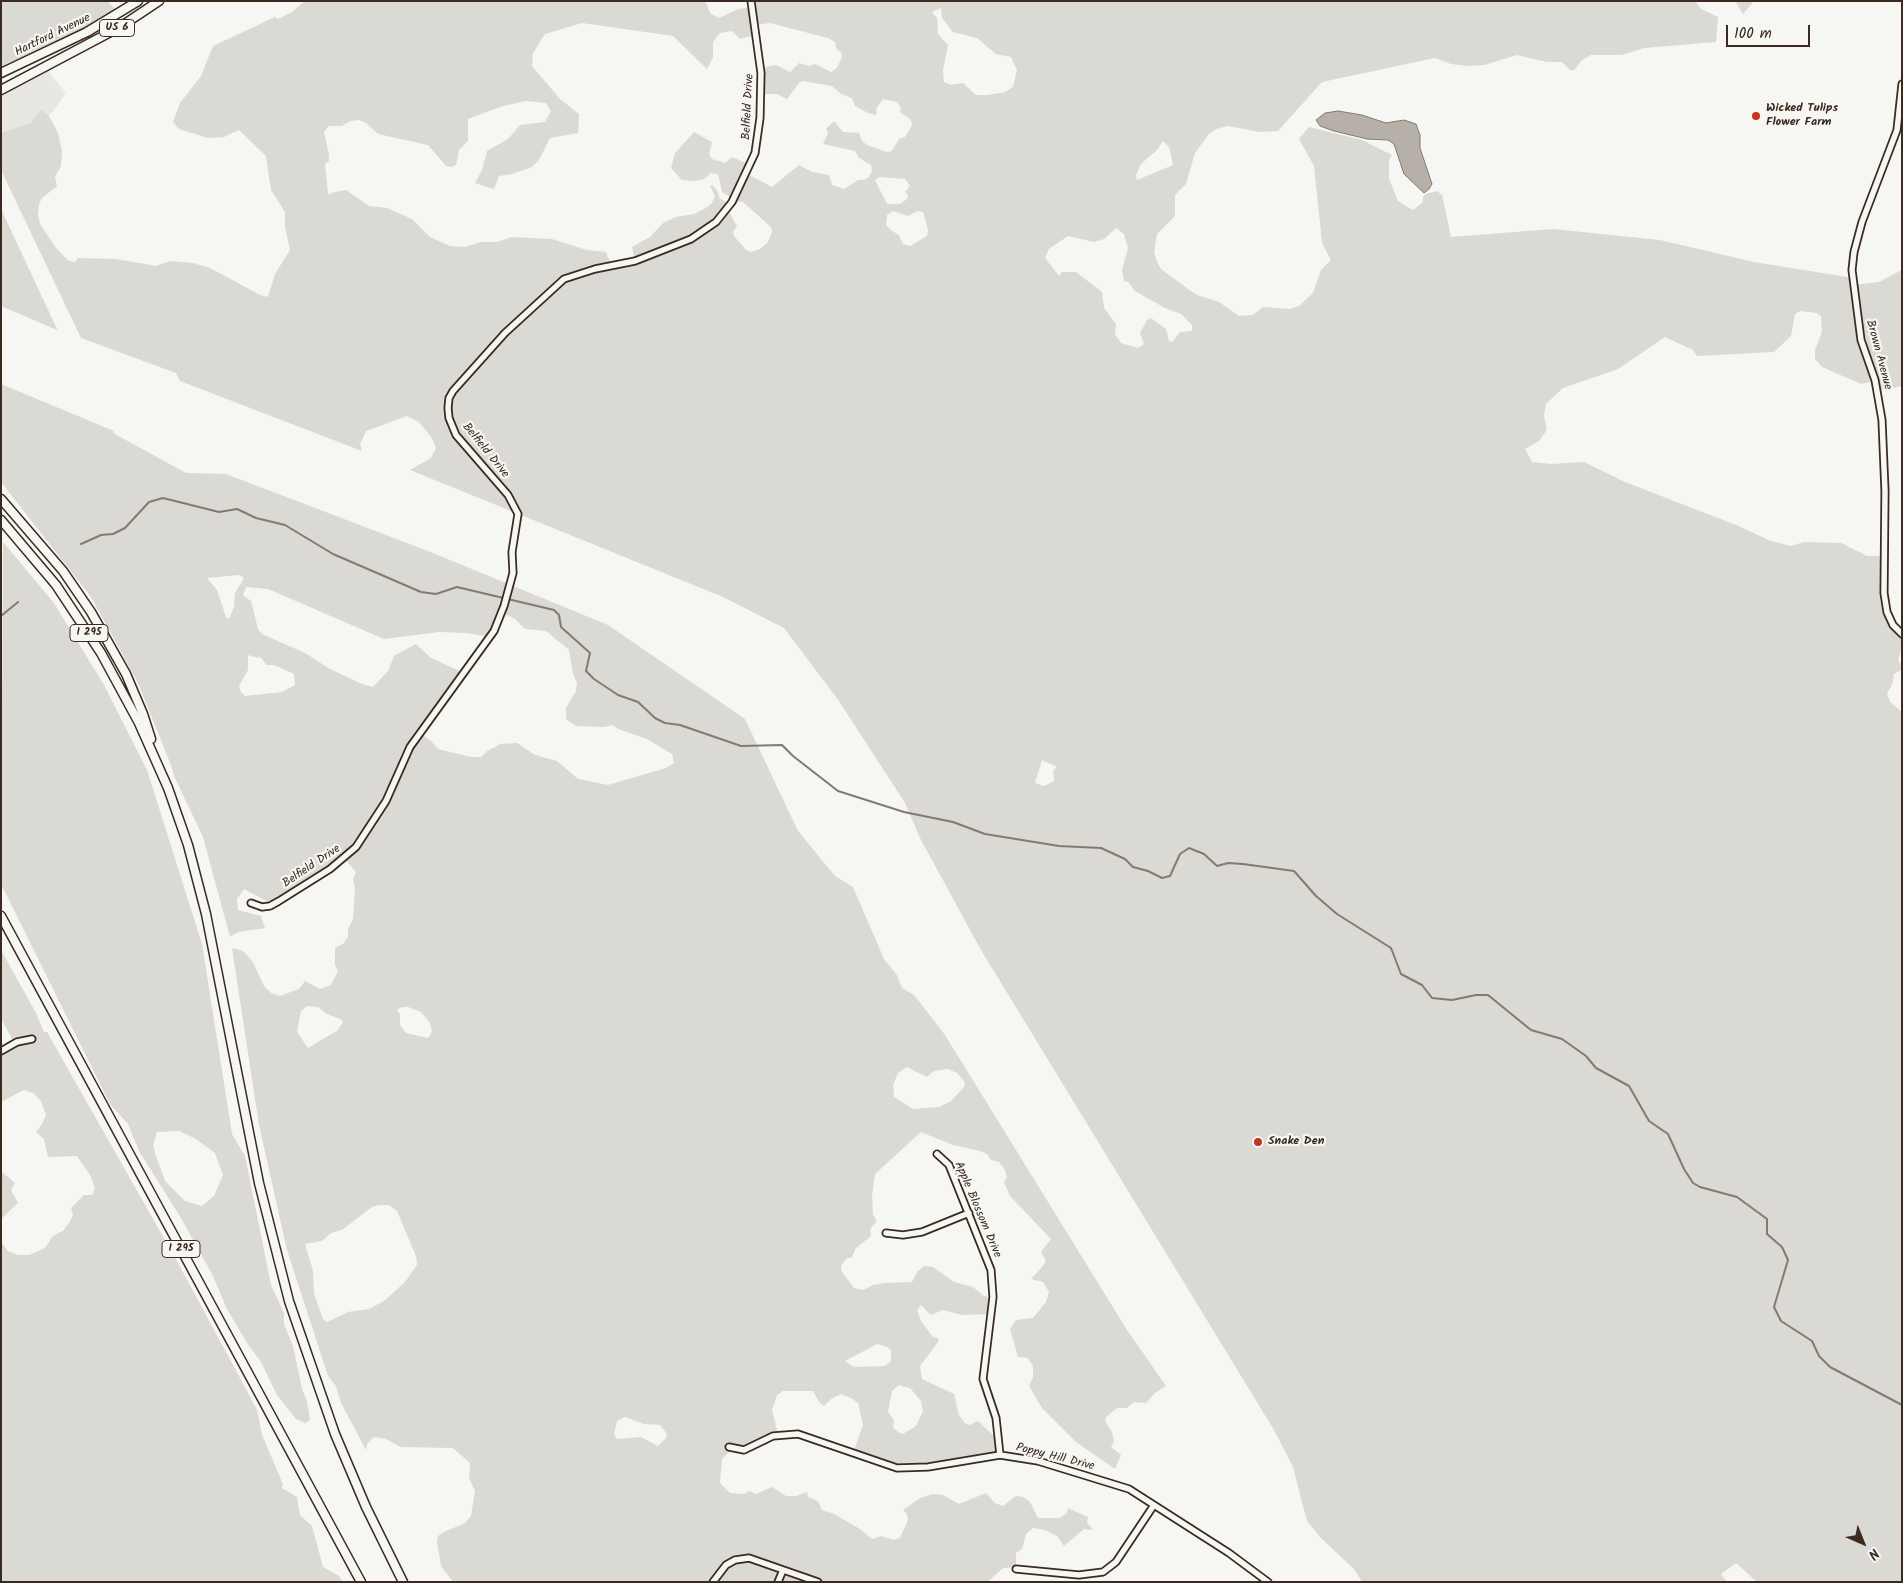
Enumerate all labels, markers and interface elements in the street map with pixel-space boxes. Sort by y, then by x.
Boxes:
street label: Hartford Avenue [13,11,93,61]
scale bar [1728,15,1812,47]
road number: US 6 [100,19,134,36]
text: 100 m [1734,22,1772,46]
street label: Belfield Drive [740,73,758,141]
place label: Wicked Tulips Flower Farm [1766,102,1838,130]
marker: Wicked Tulips Flower Farm [1750,110,1762,122]
street label: Brown Avenue [1862,319,1894,391]
street label: Belfield Drive [458,421,512,481]
road number: I 295 [70,624,108,641]
street label: Belfield Drive [280,842,344,892]
place label: Snake Den [1268,1135,1324,1149]
marker: Snake Den [1252,1136,1264,1148]
street label: Apple Blossom Drive [950,1160,1004,1260]
road number: I 295 [162,1240,200,1258]
street label: Poppy Hill Drive [1014,1441,1096,1475]
north arrow [1838,1518,1888,1568]
text: N [1863,1543,1884,1565]

